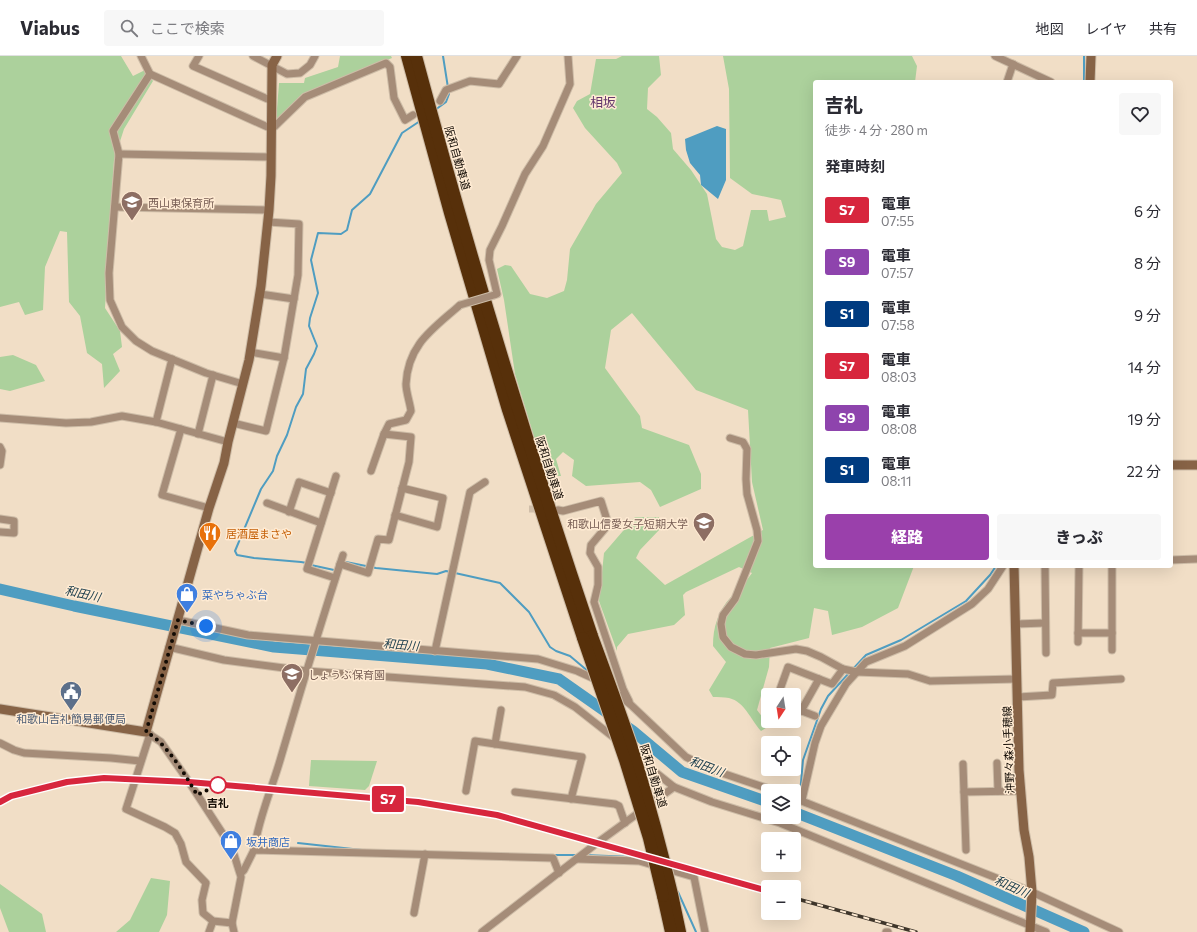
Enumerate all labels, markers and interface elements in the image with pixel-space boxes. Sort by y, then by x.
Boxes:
search box [104,10,384,46]
text: Viabus [20,16,80,39]
icon: search [118,17,140,39]
text: ここで検索 [150,19,225,37]
text: 地図 [1035,20,1063,37]
text: レイヤ [1085,20,1127,37]
text: 共有 [1149,20,1177,37]
text: 吉礼 [825,93,863,116]
button: heart [1119,93,1161,135]
district label: 相坂 [590,94,616,110]
text: 徒歩 · 4 分 · 280 m [825,122,928,138]
street label: 阪和自動車道 [443,124,473,192]
text: 発車時刻 [825,157,885,175]
school or university icon: 西山東保育所 [119,189,145,222]
text: 電車 [881,194,911,212]
place label: 西山東保育所 [148,196,215,209]
text: S7 [839,201,855,218]
text: 6 分 [1134,202,1161,220]
text: 07:55 [881,213,914,229]
text: 電車 [881,246,911,264]
text: S9 [839,253,855,270]
text: 8 分 [1134,254,1161,272]
text: 07:57 [881,265,914,281]
text: 電車 [881,298,911,316]
text: S1 [840,305,854,322]
text: 9 分 [1134,306,1161,324]
text: 07:58 [881,317,915,333]
text: 電車 [881,350,911,368]
text: S7 [839,357,855,374]
text: 14 分 [1128,358,1161,376]
text: 08:03 [881,369,916,385]
text: 電車 [881,402,911,420]
text: S9 [839,409,855,426]
text: 19 分 [1128,410,1161,428]
text: 08:08 [881,421,917,437]
street label: 阪和自動車道 [534,435,566,501]
text: 電車 [881,454,911,472]
text: S1 [840,461,854,478]
text: 22 分 [1126,462,1161,480]
text: 08:11 [881,473,912,489]
school or university icon: 和歌山信愛女子短期大学 [691,510,717,543]
button: 経路 [825,514,989,560]
button: きっぷ [997,514,1161,560]
place label: 和歌山信愛女子短期大学 [567,517,688,530]
restaurant icon: 居酒屋まさや [197,520,223,553]
place label: 居酒屋まさや [226,527,292,540]
shop icon: 菜やちゃぶ台 [174,581,200,614]
water label: 和田川 [64,582,104,604]
place label: 菜やちゃぶ台 [202,588,268,601]
your location [196,616,216,636]
water label: 和田川 [382,635,422,653]
school or university icon: しょうぶ保育園 [279,661,305,694]
place label: しょうぶ保育園 [308,668,385,681]
public building icon: 和歌山吉礼簡易郵便局 [58,679,84,712]
north arrow [761,688,801,728]
map controls [761,688,801,920]
street label: 沖野々森小手穂線 [1000,706,1016,794]
place label: 和歌山吉礼簡易郵便局 [16,712,126,725]
button: locate [761,736,801,776]
street label: 阪和自動車道 [638,743,670,809]
water label: 和田川 [688,753,728,780]
marker: 吉礼 [209,776,227,794]
button: layers [761,784,801,824]
line badge: S7 [370,786,406,812]
text: S7 [380,790,396,807]
place label: 吉礼 [207,796,229,809]
shop icon: 坂井商店 [218,828,244,861]
button: + [761,832,801,872]
place label: 坂井商店 [246,835,290,848]
water label: 和田川 [993,872,1033,901]
button: − [761,880,801,920]

